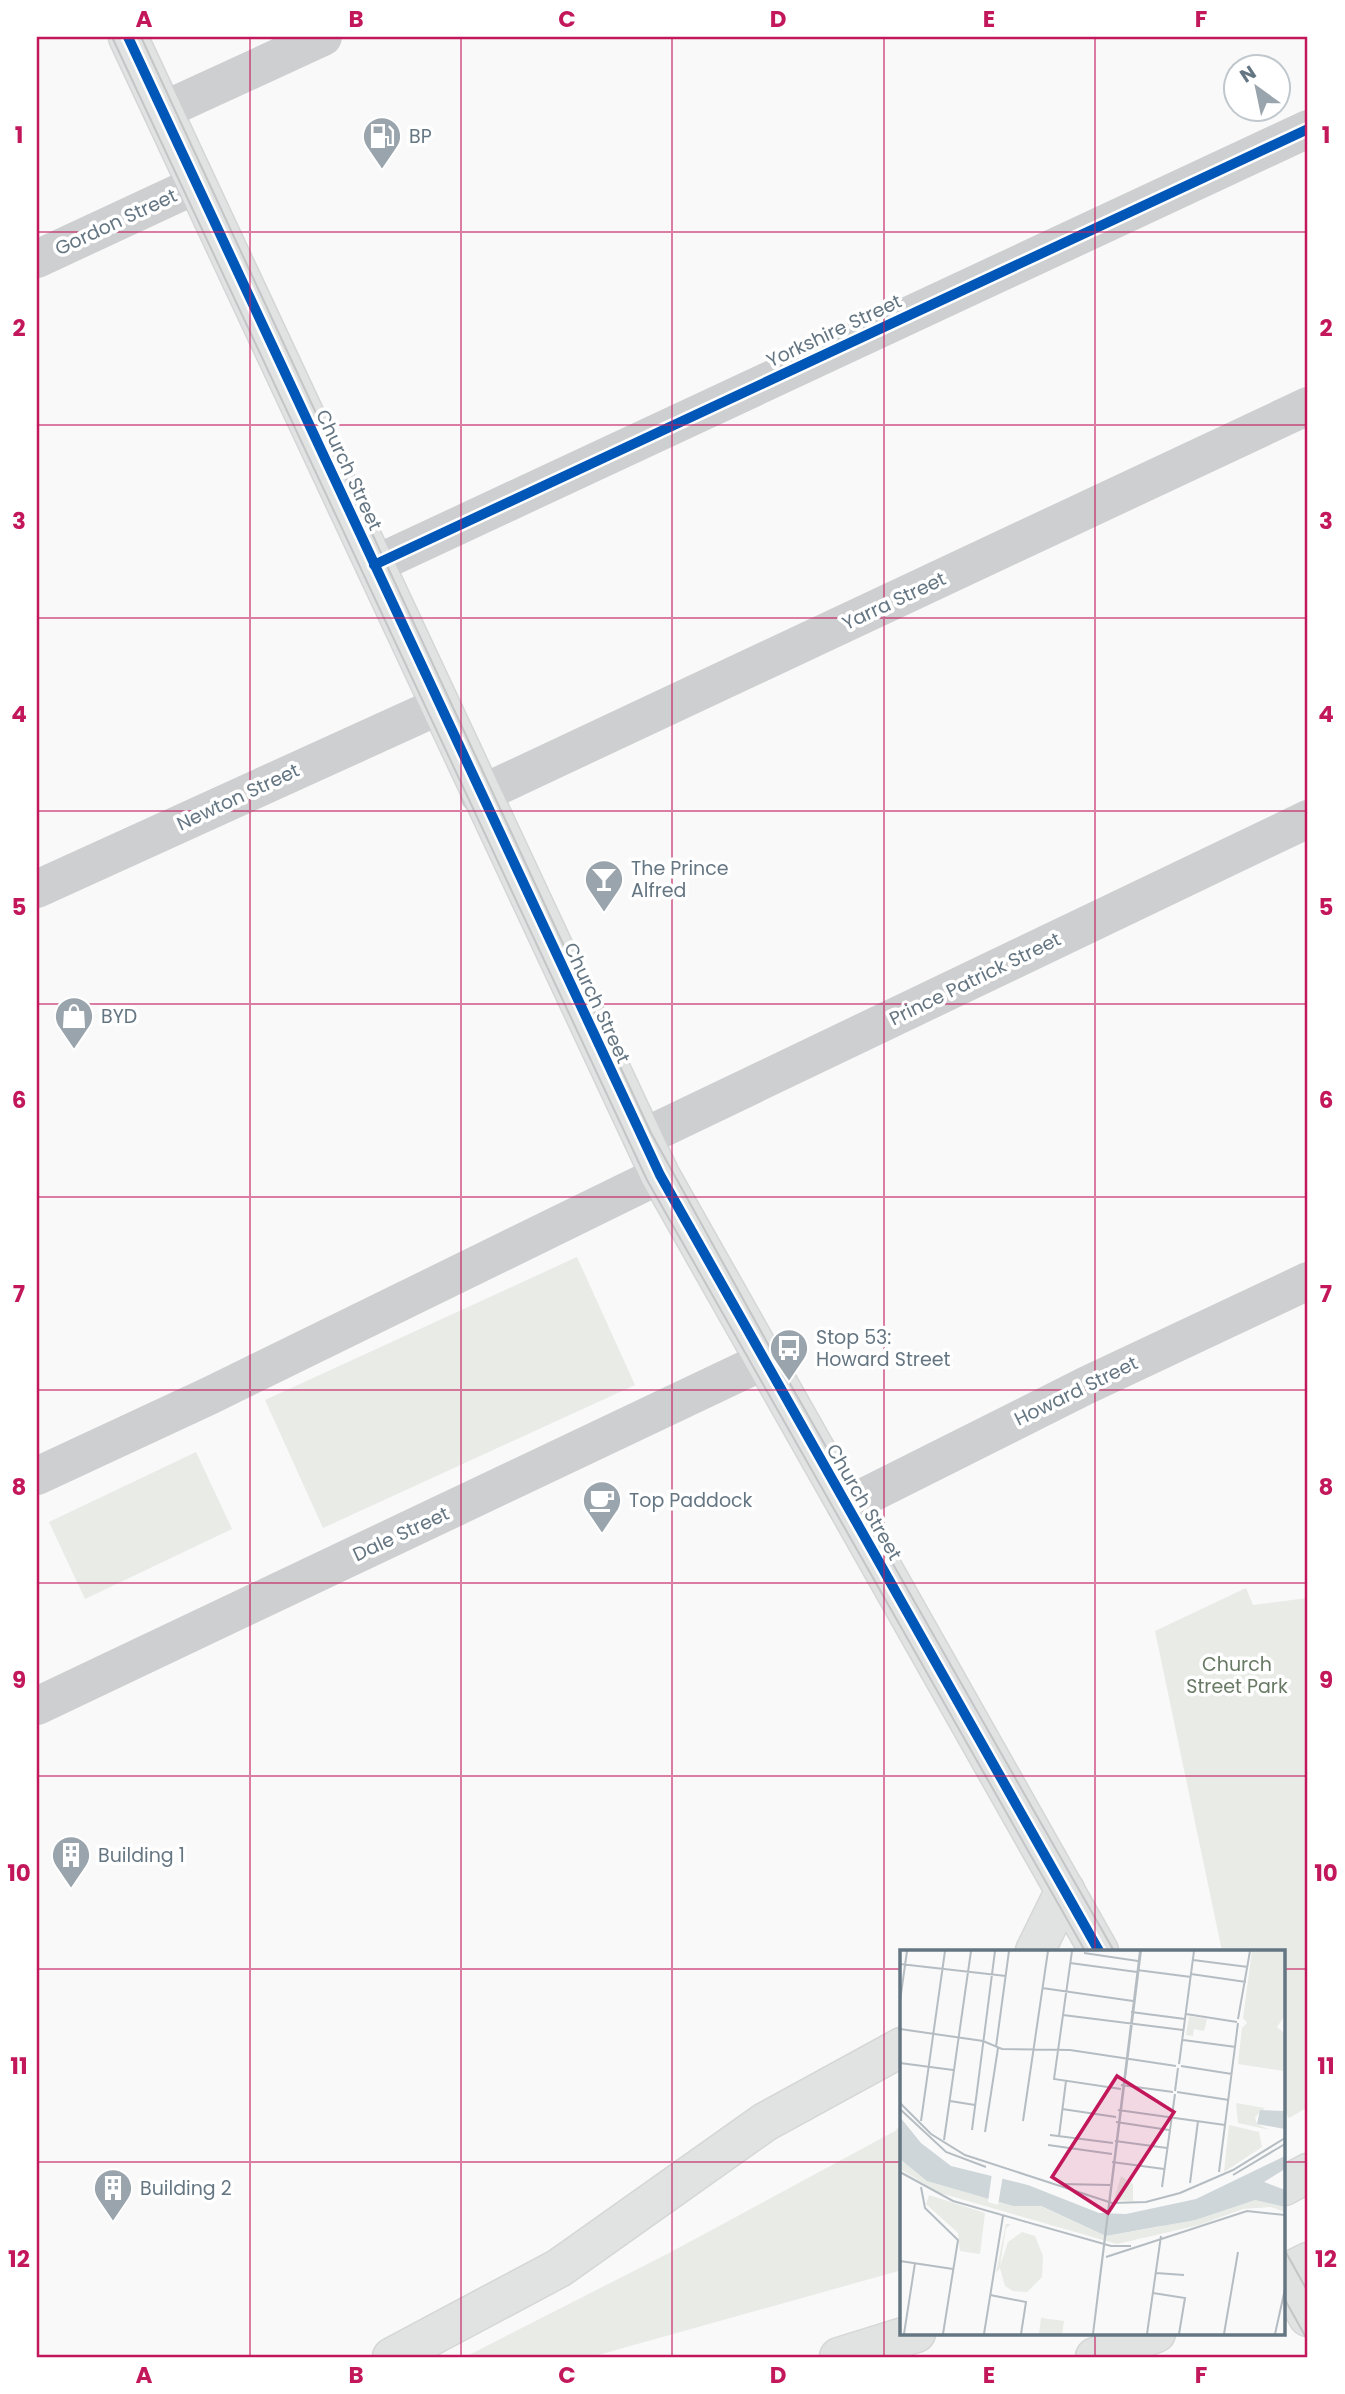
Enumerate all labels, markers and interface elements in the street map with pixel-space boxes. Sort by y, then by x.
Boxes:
text: A [136,3,153,35]
text: B [348,3,364,35]
text: C [558,3,576,35]
text: D [770,3,786,35]
text: E [983,3,995,35]
text: F [1195,3,1207,35]
north arrow [1222,52,1292,122]
text: N [1235,59,1261,89]
fuel station icon: BP [361,115,403,170]
text: 1 [15,119,23,151]
text: 1 [1322,119,1330,151]
place label: BP [409,123,432,150]
street label: Gordon Street [51,182,182,262]
street label: Yorkshire Street [762,288,906,374]
text: 2 [12,312,26,344]
text: 2 [1319,312,1333,344]
street label: Church Street [309,405,389,535]
text: 3 [12,505,26,537]
text: 3 [1319,505,1333,537]
street label: Yarra Street [838,565,950,637]
text: 4 [11,698,27,730]
text: 4 [1318,698,1334,730]
street label: Newton Street [172,757,304,837]
place label: The Prince Alfred [631,855,729,904]
bar icon: The Prince Alfred [583,858,625,913]
text: 5 [12,891,26,923]
text: 5 [1319,891,1333,923]
street label: Prince Patrick Street [885,926,1065,1032]
street label: Church Street [557,938,637,1068]
shop icon: BYD [53,995,95,1050]
place label: BYD [101,1003,137,1030]
text: 6 [12,1084,26,1116]
text: 6 [1319,1084,1333,1116]
text: 7 [13,1278,25,1310]
text: 7 [1320,1278,1332,1310]
place label: Stop 53: Howard Street [816,1324,950,1373]
bus stop icon: Stop 53: Howard Street [768,1327,810,1382]
street label: Howard Street [1010,1349,1142,1433]
street label: Church Street [820,1439,908,1565]
text: 8 [12,1471,26,1503]
text: 8 [1319,1471,1333,1503]
cafe icon: Top Paddock [581,1479,623,1534]
place label: Top Paddock [629,1487,753,1514]
street label: Dale Street [348,1500,454,1568]
park label: Church Street Park [1186,1651,1288,1700]
text: 9 [12,1664,26,1696]
text: 9 [1319,1664,1333,1696]
building icon: Building 1 [50,1834,92,1889]
place label: Building 1 [98,1842,185,1869]
text: 10 [7,1857,31,1889]
text: 10 [1314,1857,1338,1889]
inset map [900,1950,1286,2334]
text: 11 [10,2050,28,2082]
text: 11 [1317,2050,1335,2082]
building icon: Building 2 [92,2167,134,2222]
place label: Building 2 [140,2175,232,2202]
text: 12 [8,2243,30,2275]
text: 12 [1315,2243,1337,2275]
text: A [136,2359,153,2391]
text: B [348,2359,364,2391]
text: C [558,2359,576,2391]
text: D [770,2359,786,2391]
text: E [983,2359,995,2391]
text: F [1195,2359,1207,2391]

